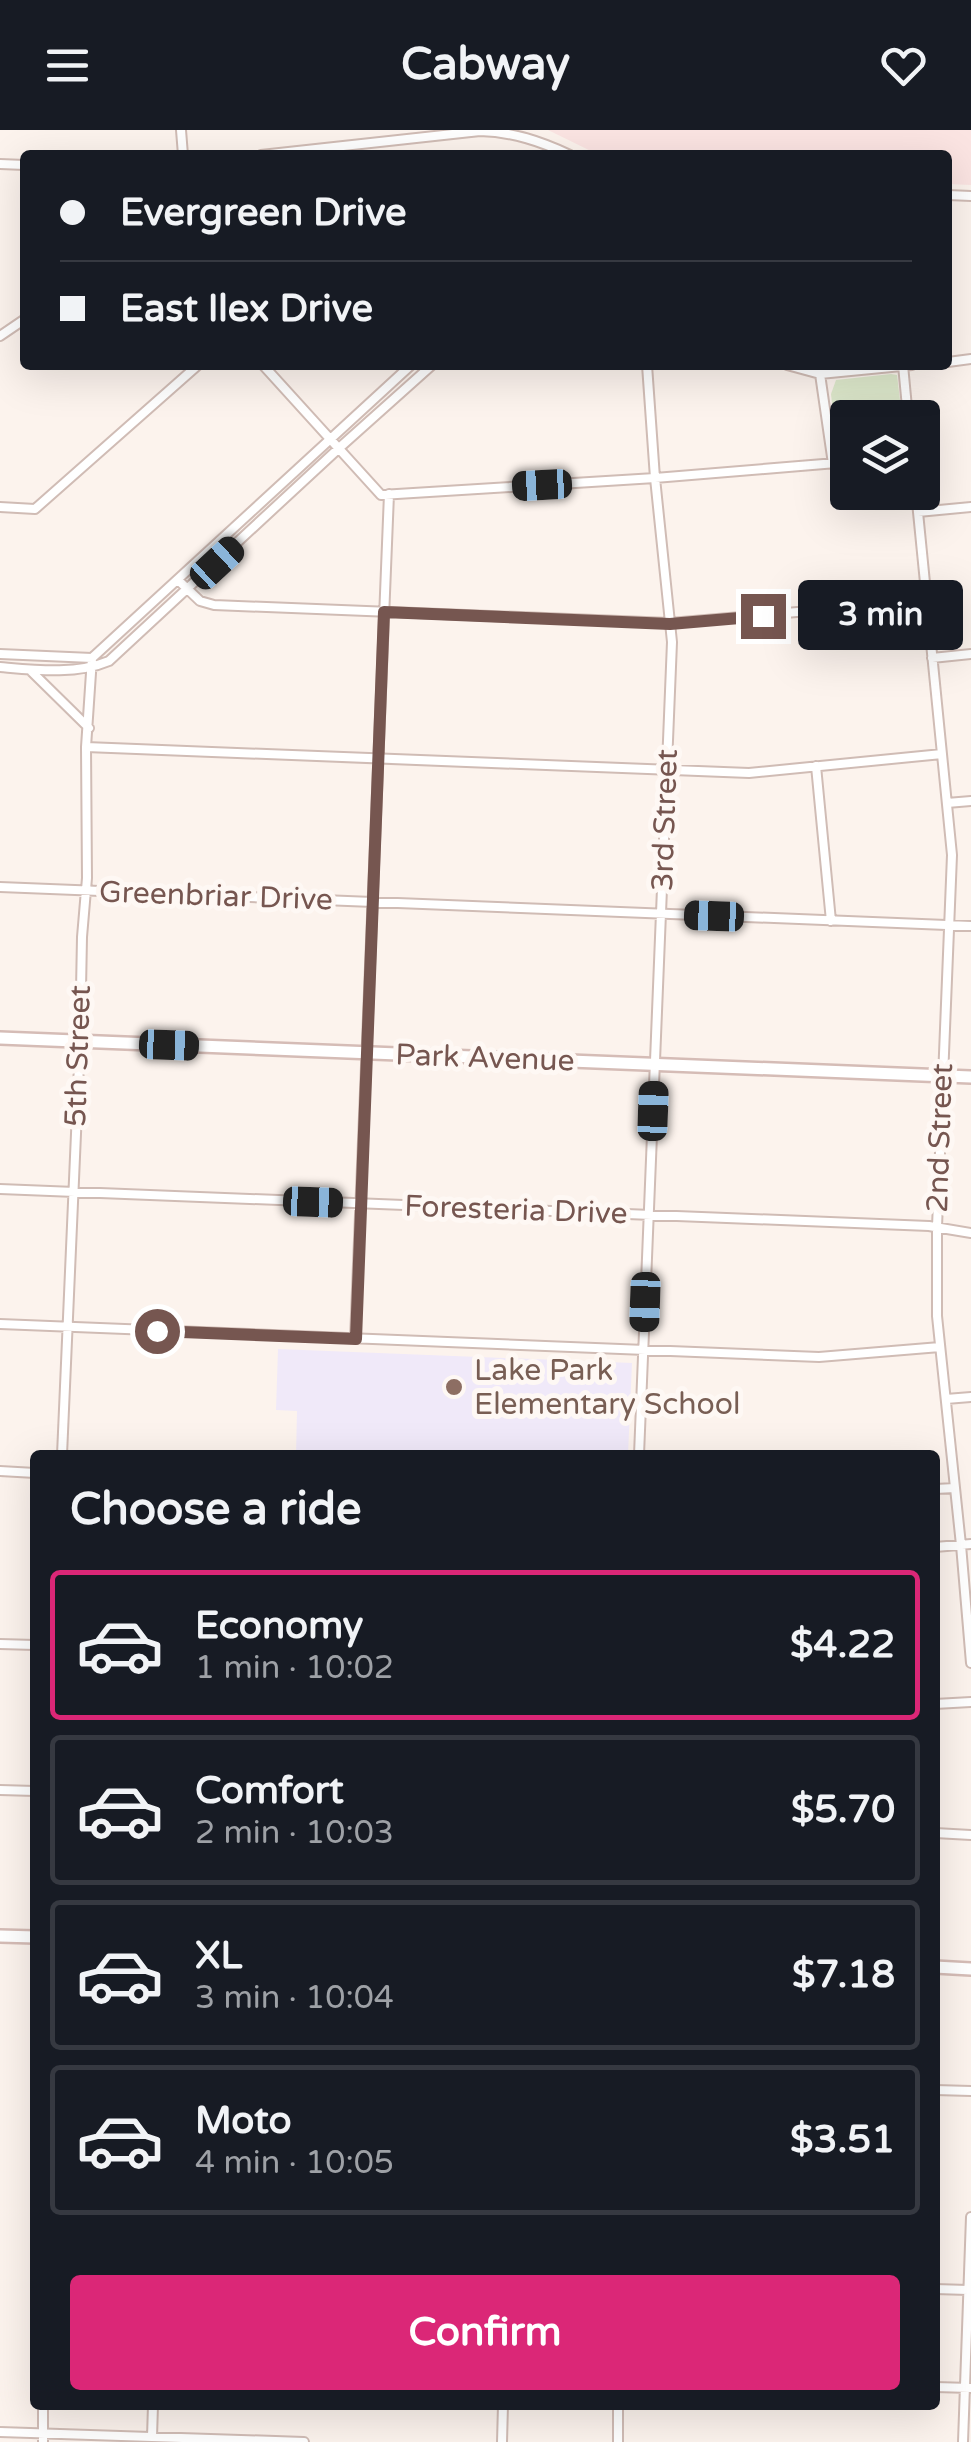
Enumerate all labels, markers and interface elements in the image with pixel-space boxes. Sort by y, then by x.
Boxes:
icon: menu [40,38,95,93]
text: Cabway [401,38,570,92]
icon: heart [876,38,931,93]
text: Evergreen Drive [120,190,407,236]
text: East Ilex Drive [120,286,373,332]
map controls [830,400,940,510]
button: layers [830,400,940,510]
car [511,468,573,502]
car [185,532,249,594]
callout: 3 min [798,581,963,651]
route end [741,594,786,639]
text: 3 min [838,596,923,634]
street label: 3rd Street [644,748,686,892]
street label: Greenbriar Drive [98,873,334,919]
car [683,900,745,932]
street label: 5th Street [57,984,99,1128]
car [138,1029,200,1061]
street label: Park Avenue [395,1036,575,1080]
street label: 2nd Street [919,1063,961,1213]
car [637,1080,669,1142]
car [282,1186,344,1218]
street label: Foresteria Drive [404,1188,628,1232]
car [629,1271,661,1333]
route start [135,1309,180,1354]
place label: Lake Park Elementary School [474,1352,740,1423]
marker: Lake Park Elementary School [443,1376,465,1398]
text: Choose a ride [70,1483,361,1537]
icon: car [75,1600,165,1690]
text: Economy [195,1603,363,1649]
text: $4.22 [790,1622,895,1668]
text: 1 min · 10:02 [195,1649,394,1687]
icon: car [75,1765,165,1855]
text: Comfort [195,1768,344,1814]
text: $5.70 [791,1787,895,1833]
text: 2 min · 10:03 [195,1814,394,1852]
icon: car [75,1930,165,2020]
text: XL [195,1933,242,1979]
text: $7.18 [792,1952,895,1998]
text: 3 min · 10:04 [195,1979,394,2017]
icon: car [75,2095,165,2185]
text: Moto [195,2098,291,2144]
text: $3.51 [790,2117,895,2163]
text: 4 min · 10:05 [195,2144,394,2182]
button: Confirm [70,2275,900,2390]

